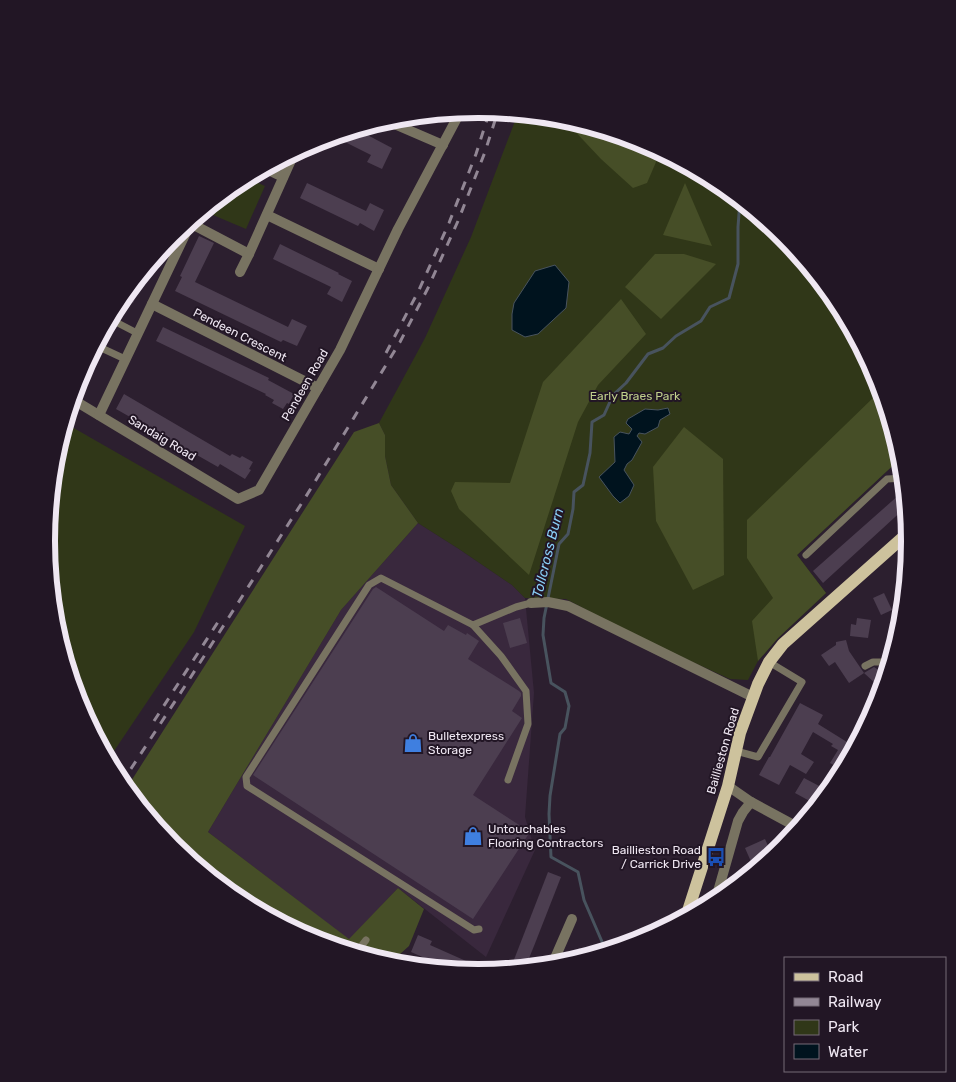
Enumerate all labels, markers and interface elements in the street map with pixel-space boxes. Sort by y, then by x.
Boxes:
street label: Pendeen Crescent [191,305,289,365]
street label: Pendeen Road [279,346,331,424]
park label: Early Braes Park [590,389,681,403]
street label: Sandaig Road [126,412,198,464]
water label: Tollcross Burn [529,506,567,600]
street label: Baillieston Road [704,706,742,796]
place label: Bulletexpress Storage [428,729,504,757]
shop icon: Bulletexpress Storage [402,732,424,754]
place label: Untouchables Flooring Contractors [488,822,603,850]
shop icon: Untouchables Flooring Contractors [462,825,484,847]
place label: Baillieston Road / Carrick Drive [612,843,701,871]
bus stop icon: Baillieston Road / Carrick Drive [705,846,727,868]
legend [784,957,946,1072]
text: Road [828,968,864,986]
text: Railway [828,993,882,1011]
text: Park [828,1018,859,1036]
text: Water [828,1043,868,1061]

